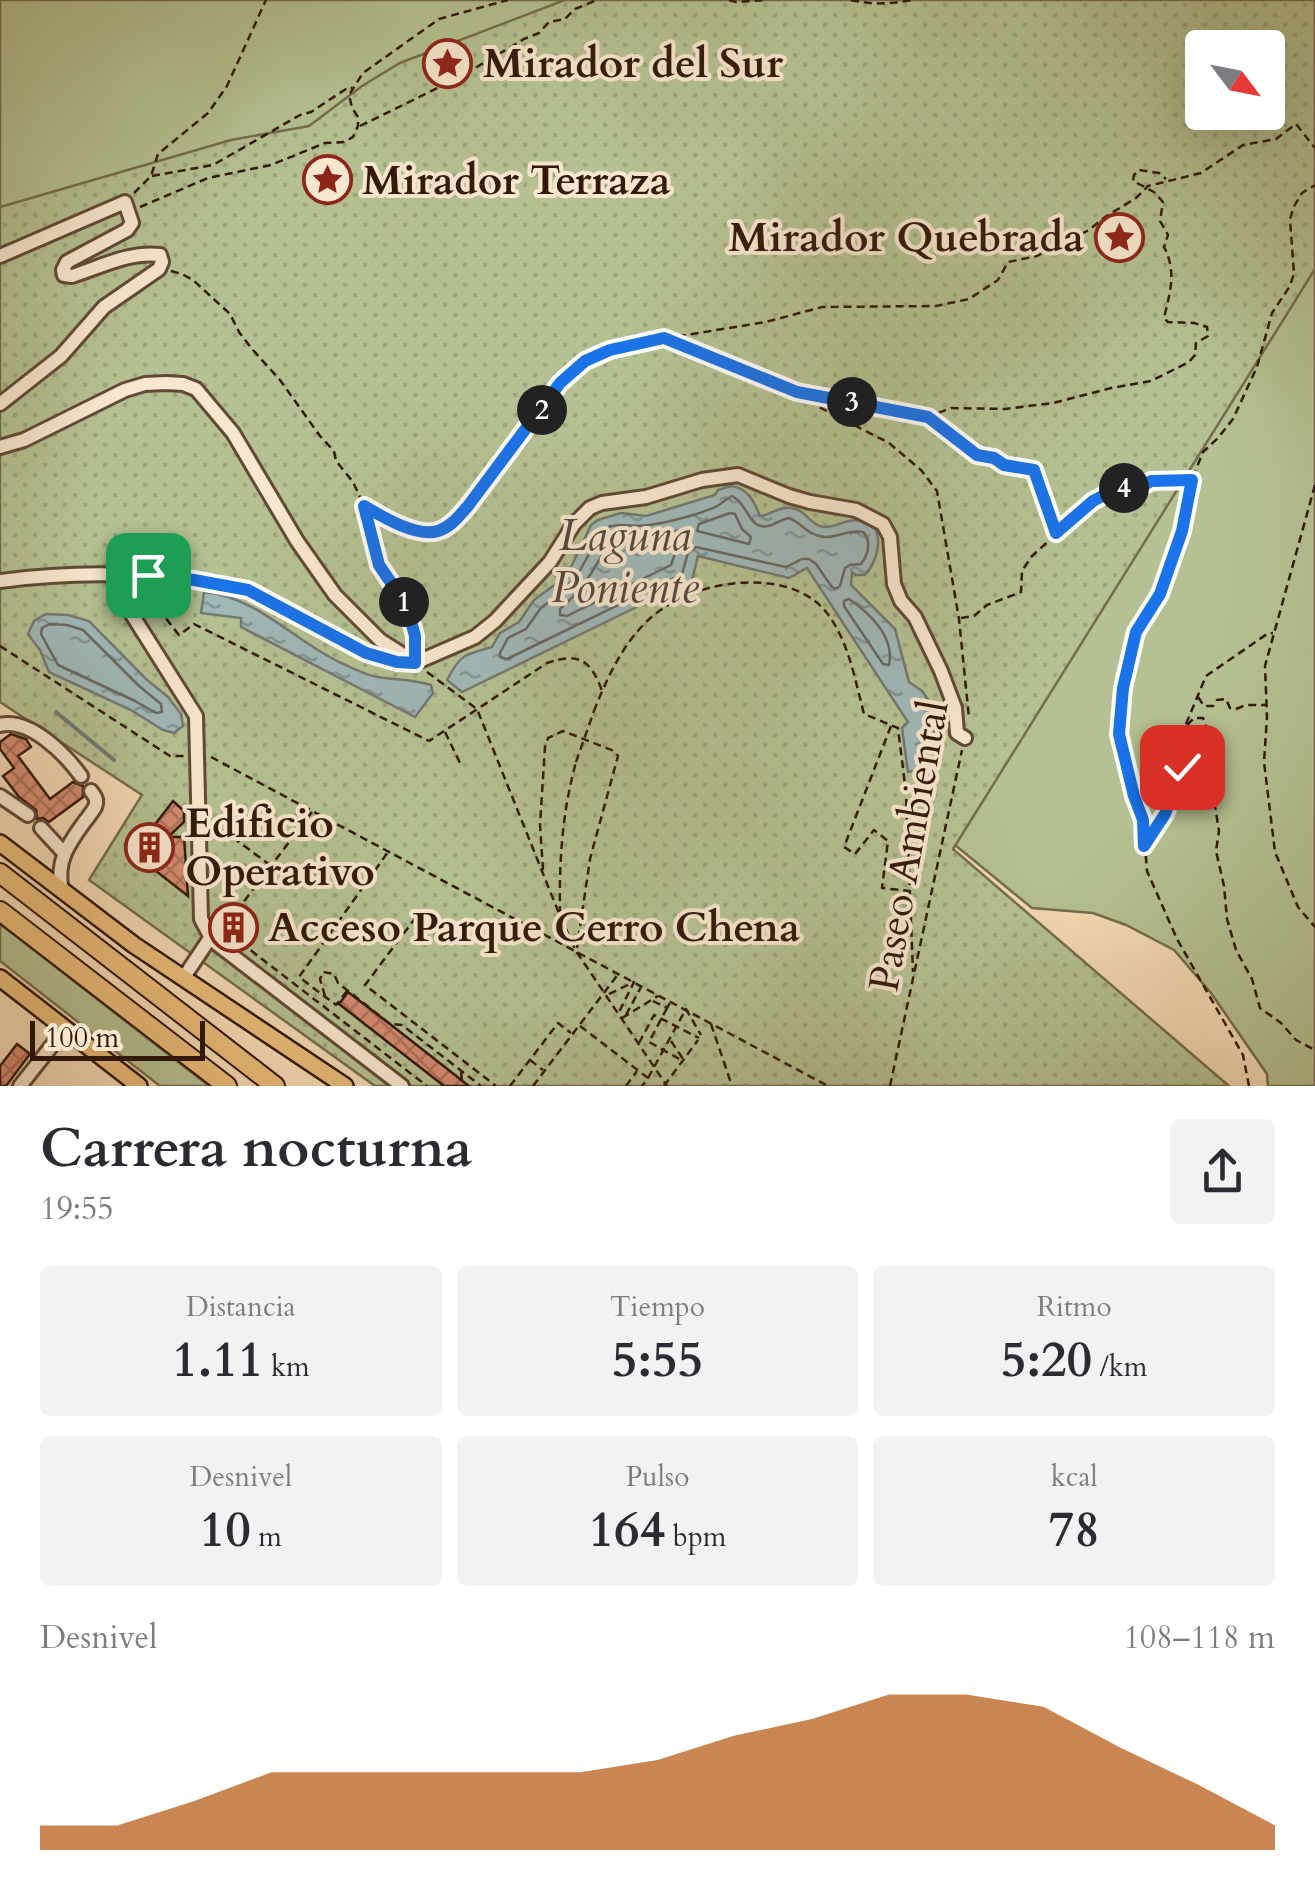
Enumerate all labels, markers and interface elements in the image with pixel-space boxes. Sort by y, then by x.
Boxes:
north arrow [1185,30,1285,130]
map controls [1185,30,1285,130]
place label: Mirador del Sur [483,35,783,92]
place icon: Mirador del Sur [422,37,474,89]
place label: Mirador Terraza [362,152,671,209]
place icon: Mirador Terraza [301,154,353,206]
place label: Mirador Quebrada [728,209,1084,266]
place icon: Mirador Quebrada [1093,211,1145,263]
pin: 3 [827,377,877,427]
text: 3 [845,383,859,421]
pin: 2 [517,385,567,435]
text: 2 [535,391,549,429]
pin: 4 [1099,463,1149,513]
text: 4 [1117,469,1131,507]
water label: Laguna Poniente [551,505,700,618]
pin [106,533,191,618]
icon: arrive [121,548,176,603]
pin: 1 [379,577,429,627]
text: 1 [397,583,411,621]
street label: Paseo Ambiental [855,696,963,996]
pin [1140,725,1225,810]
icon: check [1155,740,1210,795]
place label: Edificio Operativo [185,795,375,900]
building icon: Edificio Operativo [124,821,176,873]
place label: Acceso Parque Cerro Chena [268,899,800,956]
building icon: Acceso Parque Cerro Chena [207,901,259,953]
scale bar [30,1016,205,1060]
text: 100 m [45,1019,119,1057]
text: Carrera nocturna [40,1112,472,1186]
button: share [1170,1119,1275,1224]
text: 19:55 [40,1187,114,1231]
text: Distancia [186,1288,296,1326]
text: Tiempo [610,1288,705,1326]
text: Ritmo [1037,1288,1112,1326]
text: 1.11 [172,1326,263,1394]
text: 5:55 [612,1326,703,1394]
text: 5:20 [1001,1326,1092,1394]
text: km [263,1348,310,1386]
text: /km [1092,1348,1147,1386]
text: Desnivel [190,1458,292,1496]
text: Pulso [626,1458,689,1496]
text: kcal [1051,1458,1098,1496]
text: 10 [200,1496,251,1564]
text: 164 [589,1496,665,1564]
text: 78 [1049,1496,1100,1564]
text: m [251,1518,282,1556]
text: bpm [665,1518,726,1556]
text: Desnivel [40,1616,157,1660]
text: 108–118 m [1123,1616,1275,1660]

